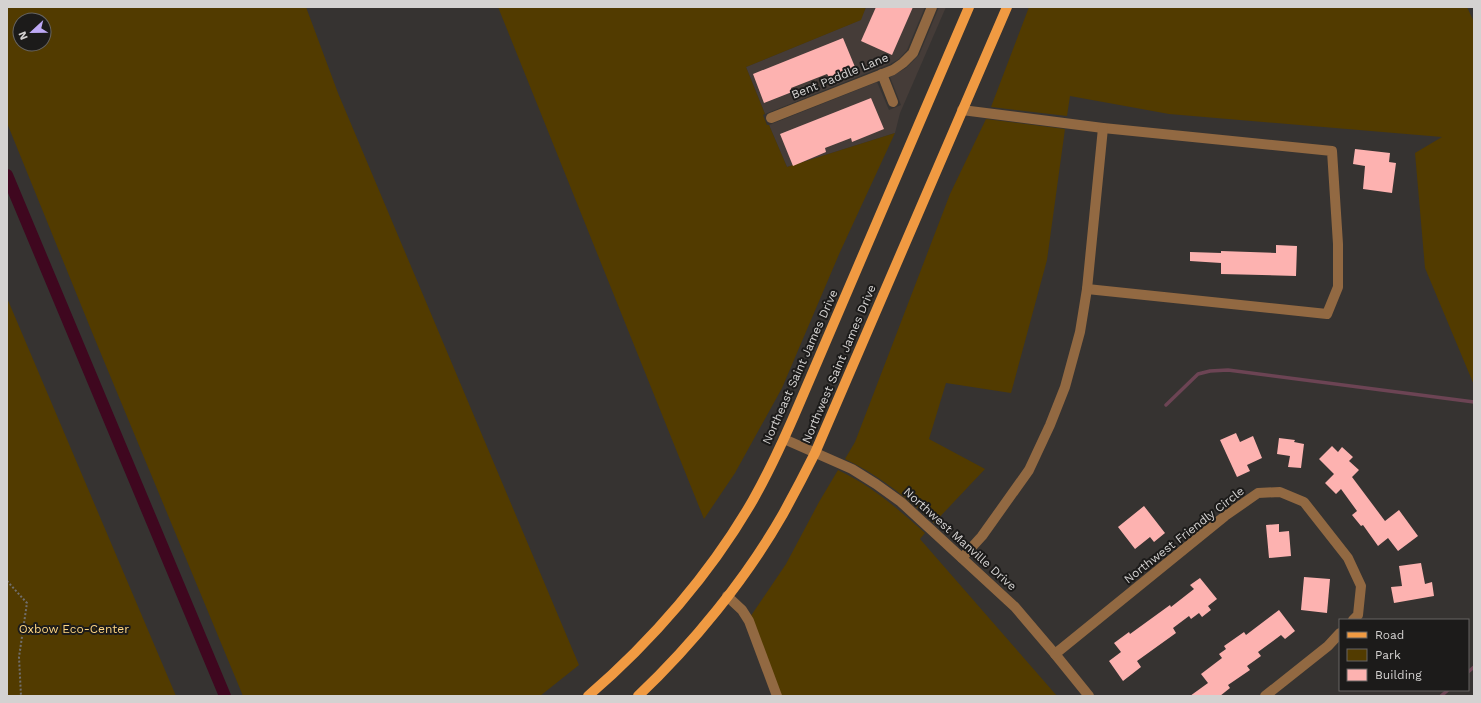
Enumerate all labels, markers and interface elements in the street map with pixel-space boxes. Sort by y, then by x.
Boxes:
north arrow [12,12,52,52]
text: N [16,29,31,42]
street label: Bent Paddle Lane [789,50,891,102]
street label: Northwest Saint James Drive [799,283,879,445]
street label: Northeast Saint James Drive [759,287,841,446]
street label: Northwest Friendly Circle [1121,484,1247,586]
street label: Northwest Manville Drive [901,485,1019,593]
legend [1339,619,1469,691]
park label: Oxbow Eco-Center [19,622,129,636]
text: Road [1375,628,1404,642]
text: Park [1375,648,1401,662]
text: Building [1375,668,1422,682]

